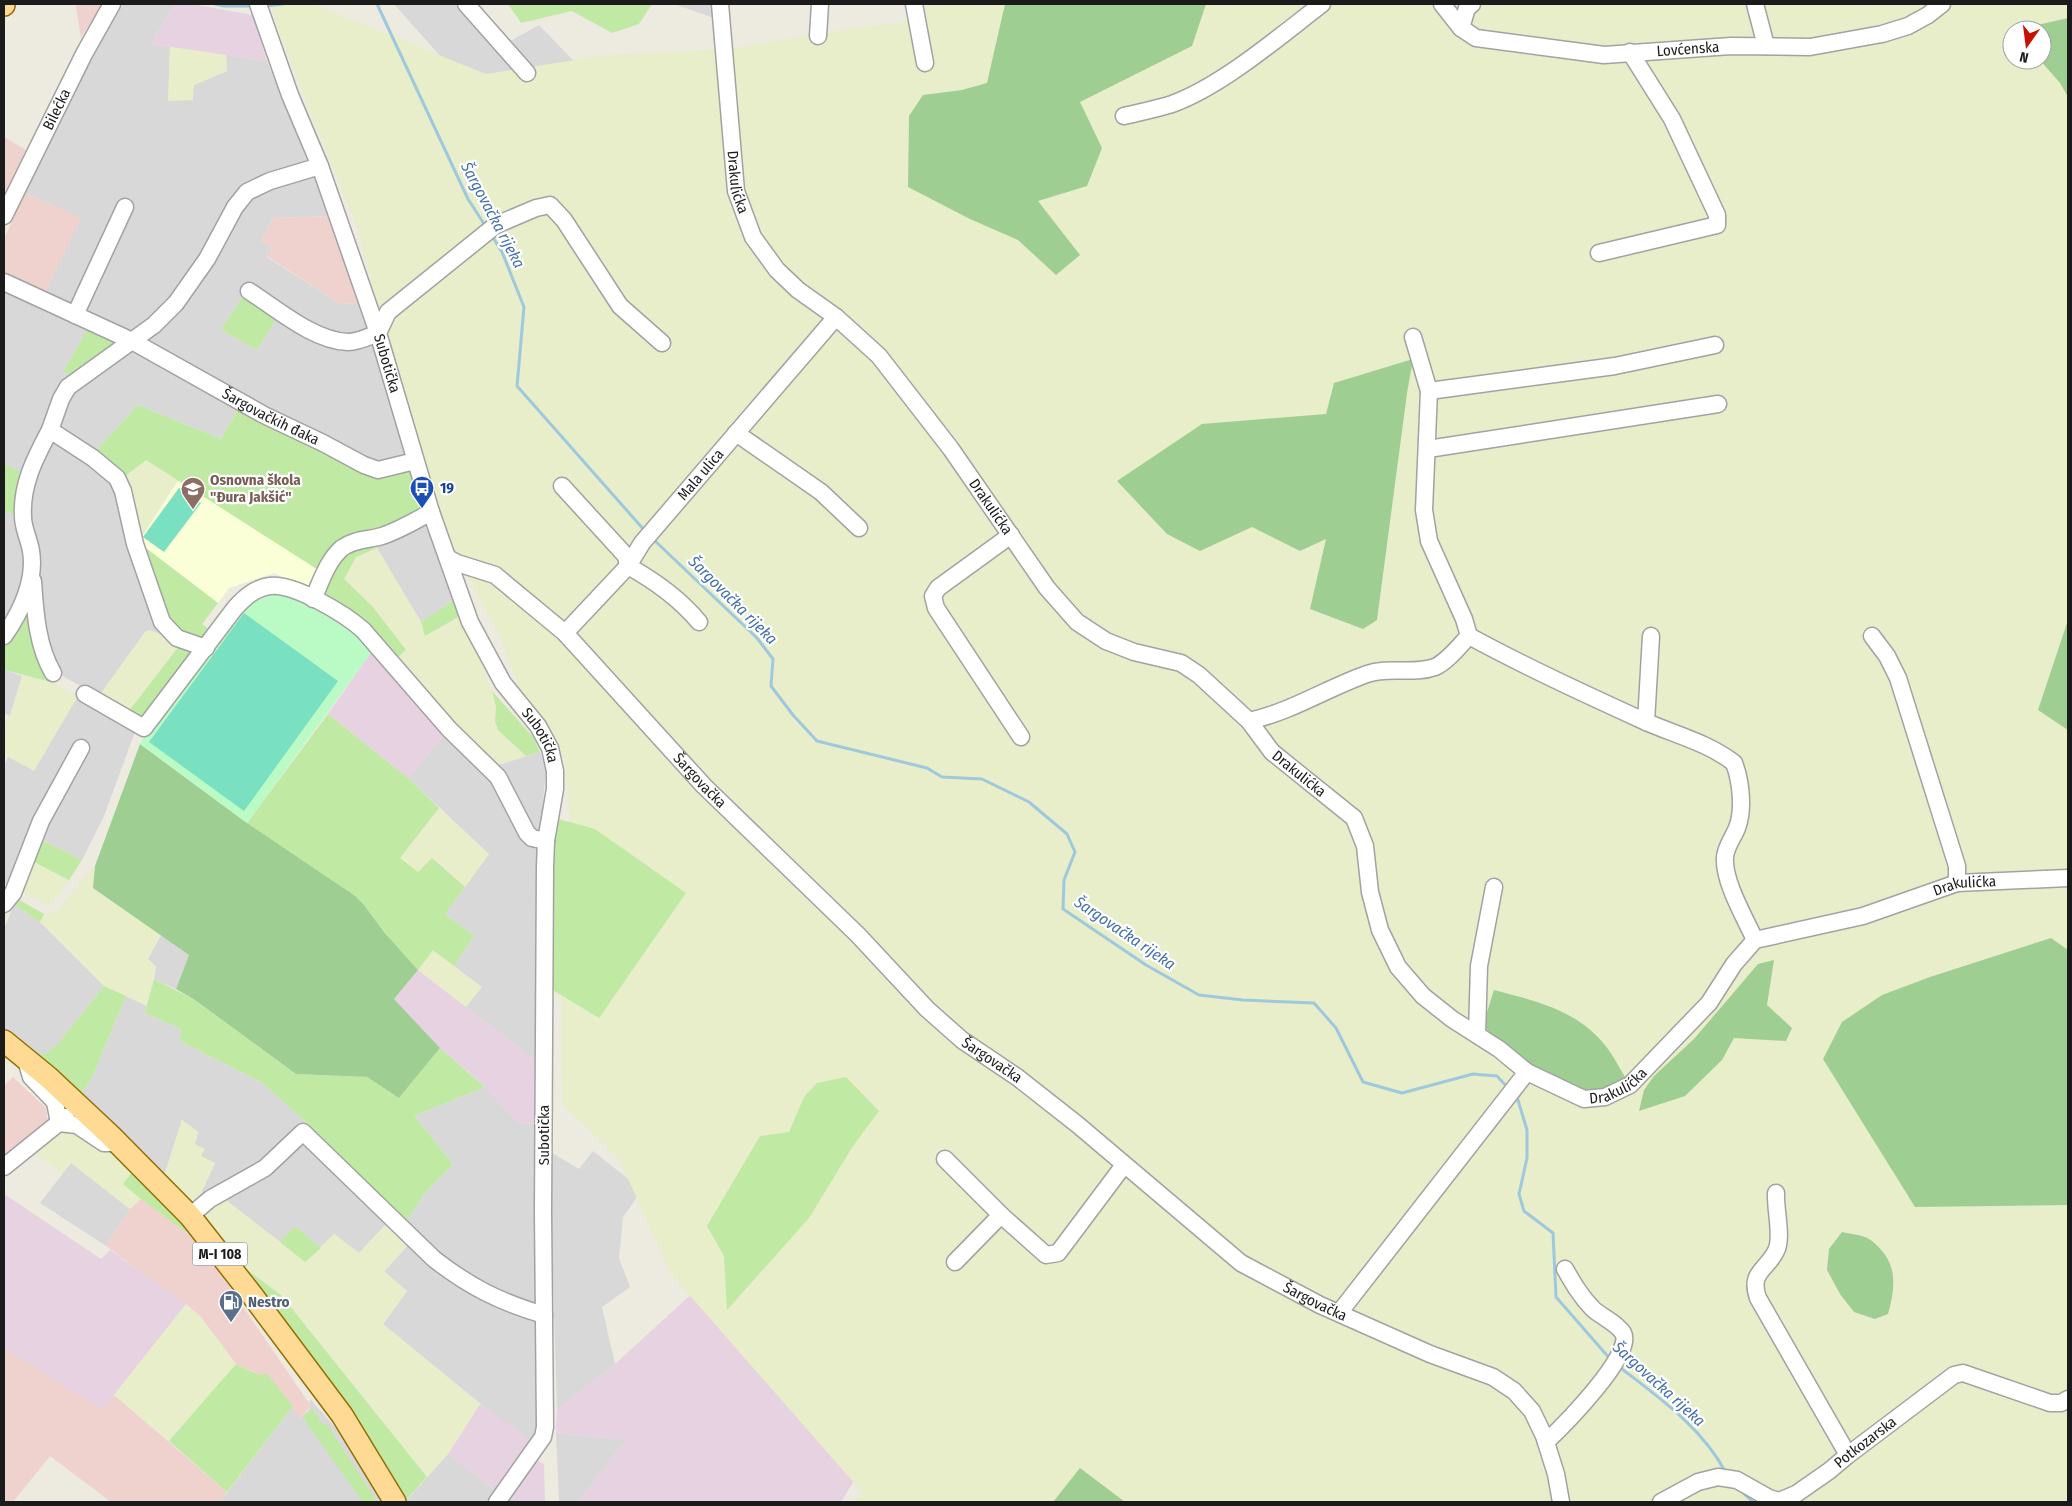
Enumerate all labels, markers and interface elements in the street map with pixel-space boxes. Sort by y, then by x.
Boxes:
north arrow [2002,20,2052,70]
street label: Lovćenska [1656,38,1720,60]
text: N [2018,48,2030,66]
street label: Bilećka [39,86,74,133]
street label: Drakulićka [724,150,753,216]
water label: Šargovačka rijeka [457,157,530,271]
street label: Subotička [370,332,404,395]
street label: Šargovačkih đaka [219,384,322,449]
street label: Mala ulica [674,445,728,504]
place label: Osnovna škola "Đura Jakšić" [210,471,301,506]
bus stop icon: 19 [409,475,435,509]
street label: Drakulićka [965,475,1016,538]
school or university icon: Osnovna škola "Đura Jakšić" [180,476,206,510]
place label: 19 [440,479,454,497]
water label: Šargovačka rijeka [684,550,782,648]
street label: Subotička [518,704,562,764]
street label: Drakulićka [1269,747,1330,801]
street label: Šargovačka [670,749,730,812]
street label: Drakulićka [1931,872,1996,900]
water label: Šargovačka rijeka [1070,891,1180,974]
street label: Šargovačka [958,1033,1026,1087]
street label: Drakulićka [1588,1064,1651,1107]
street label: Subotička [535,1105,553,1165]
road number: M-I 108 [192,1242,248,1266]
street label: Šargovačka [1280,1278,1350,1325]
fuel station icon: Nestro [218,1289,244,1323]
place label: Nestro [248,1293,290,1311]
water label: Šargovačka rijeka [1608,1336,1710,1430]
street label: Potkozarska [1831,1413,1900,1472]

